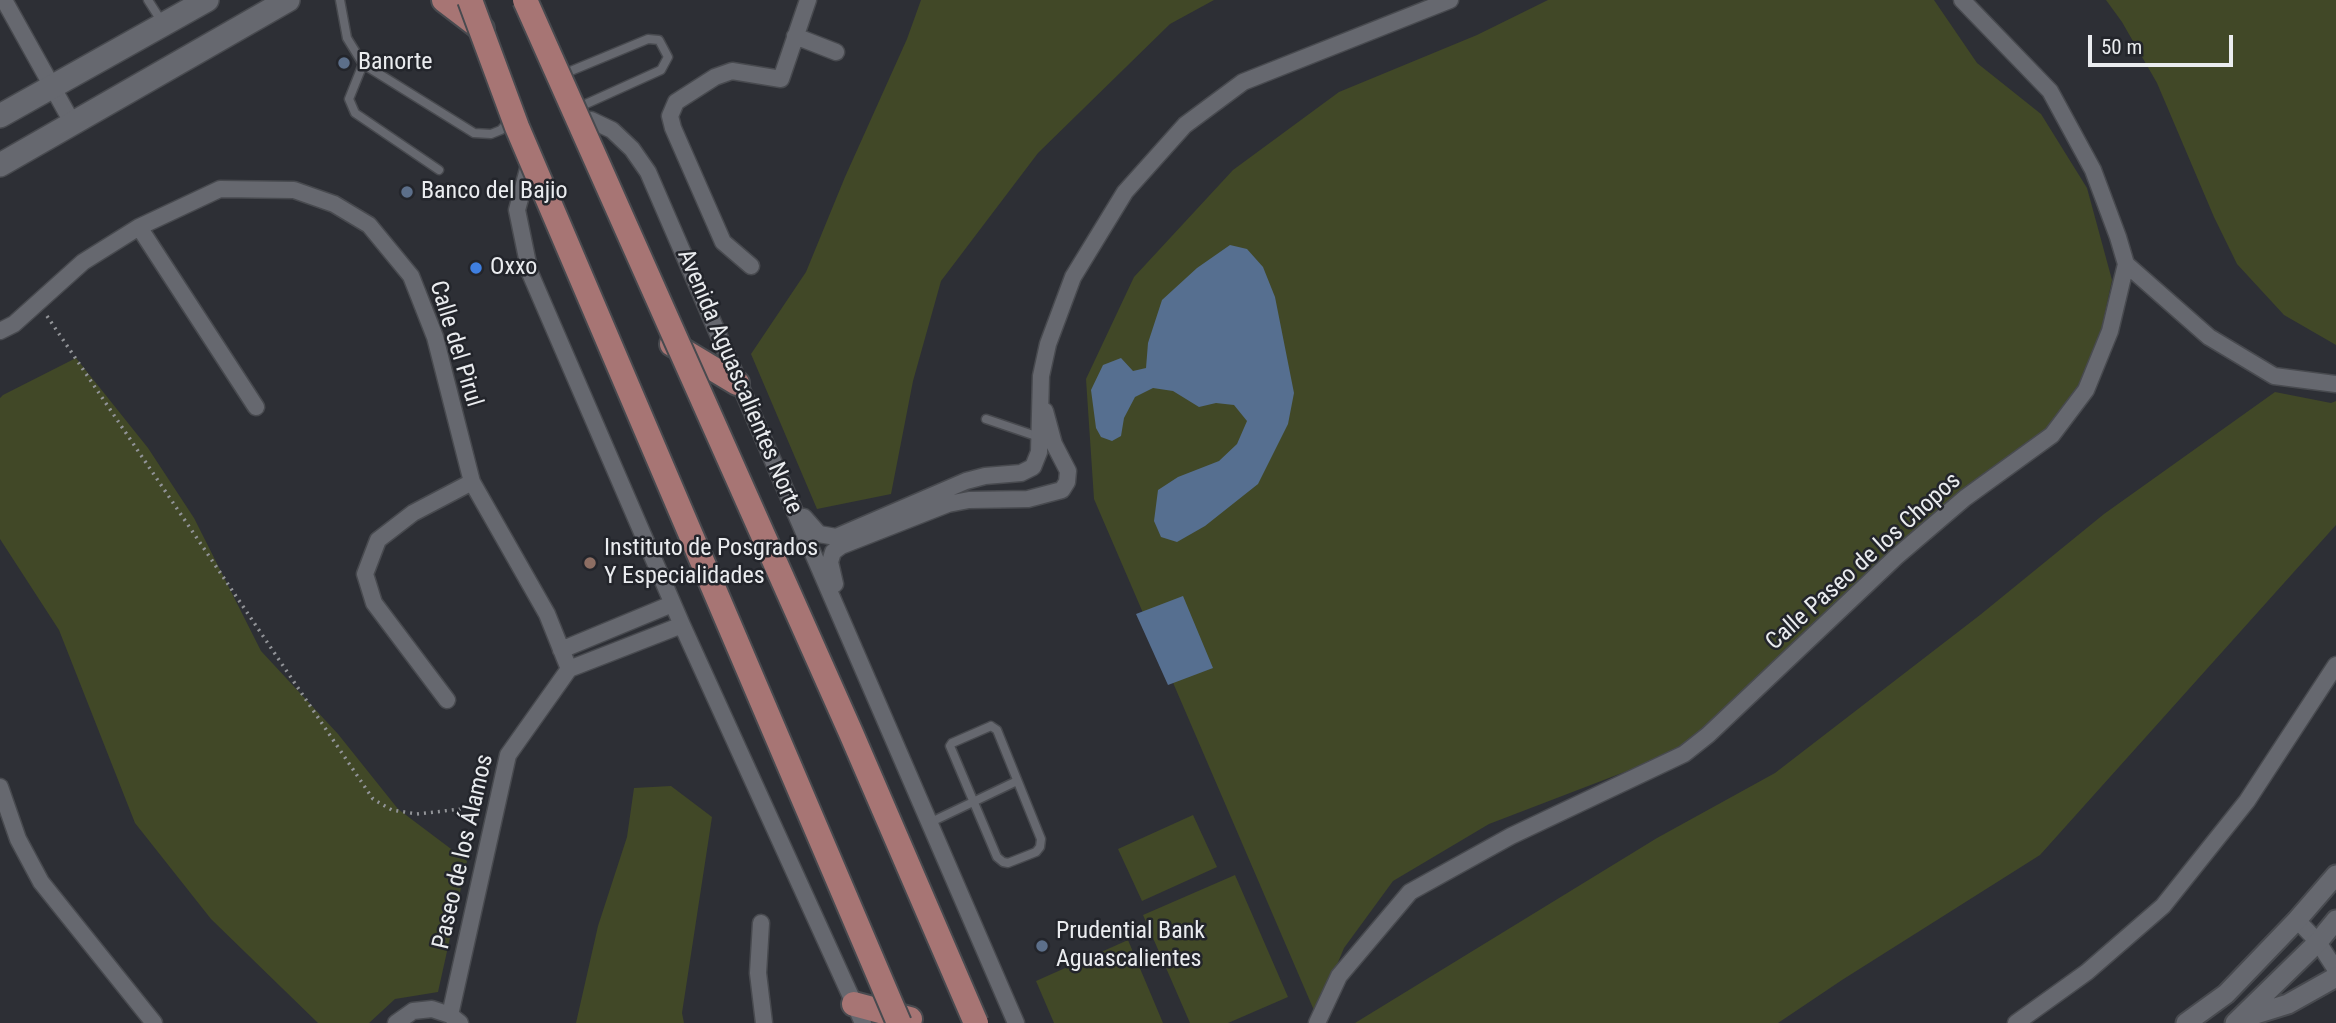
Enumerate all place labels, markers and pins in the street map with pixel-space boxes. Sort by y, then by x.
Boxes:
place label: Banorte [358,49,433,77]
marker: Banorte [336,55,352,71]
place label: Banco del Bajio [421,178,568,206]
marker: Banco del Bajio [399,184,415,200]
place label: Oxxo [490,254,537,282]
marker: Oxxo [468,260,484,276]
place label: Instituto de Posgrados Y Especialidades [604,535,818,591]
marker: Instituto de Posgrados Y Especialidades [582,555,598,571]
place label: Prudential Bank Aguascalientes [1056,918,1205,974]
marker: Prudential Bank Aguascalientes [1034,938,1050,954]

